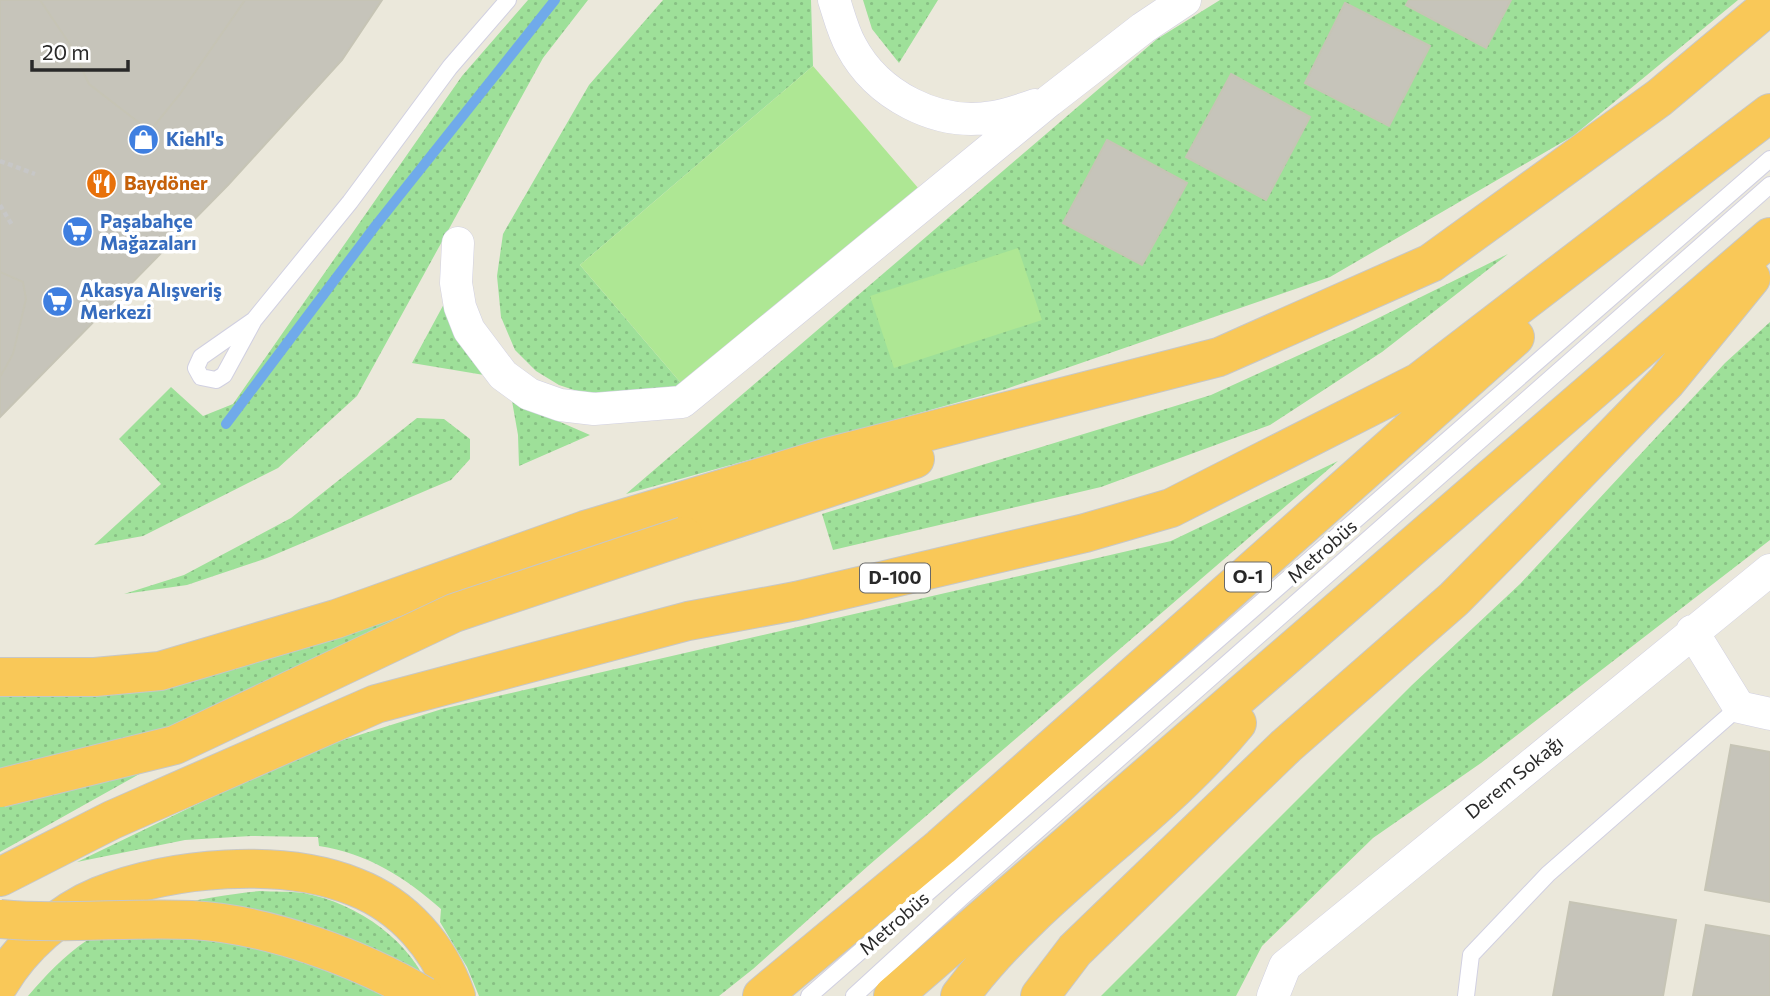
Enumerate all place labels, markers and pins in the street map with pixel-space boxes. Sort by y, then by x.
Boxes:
shop icon: Kiehl's [126,122,160,156]
place label: Kiehl's [166,127,224,150]
restaurant icon: Baydöner [84,166,118,200]
place label: Baydöner [124,171,208,194]
place label: Paşabahçe Mağazaları [100,209,197,254]
supermarket icon: Paşabahçe Mağazaları [60,215,94,249]
place label: Akasya Alışveriş Merkezi [80,278,222,323]
supermarket icon: Akasya Alışveriş Merkezi [40,284,74,318]

